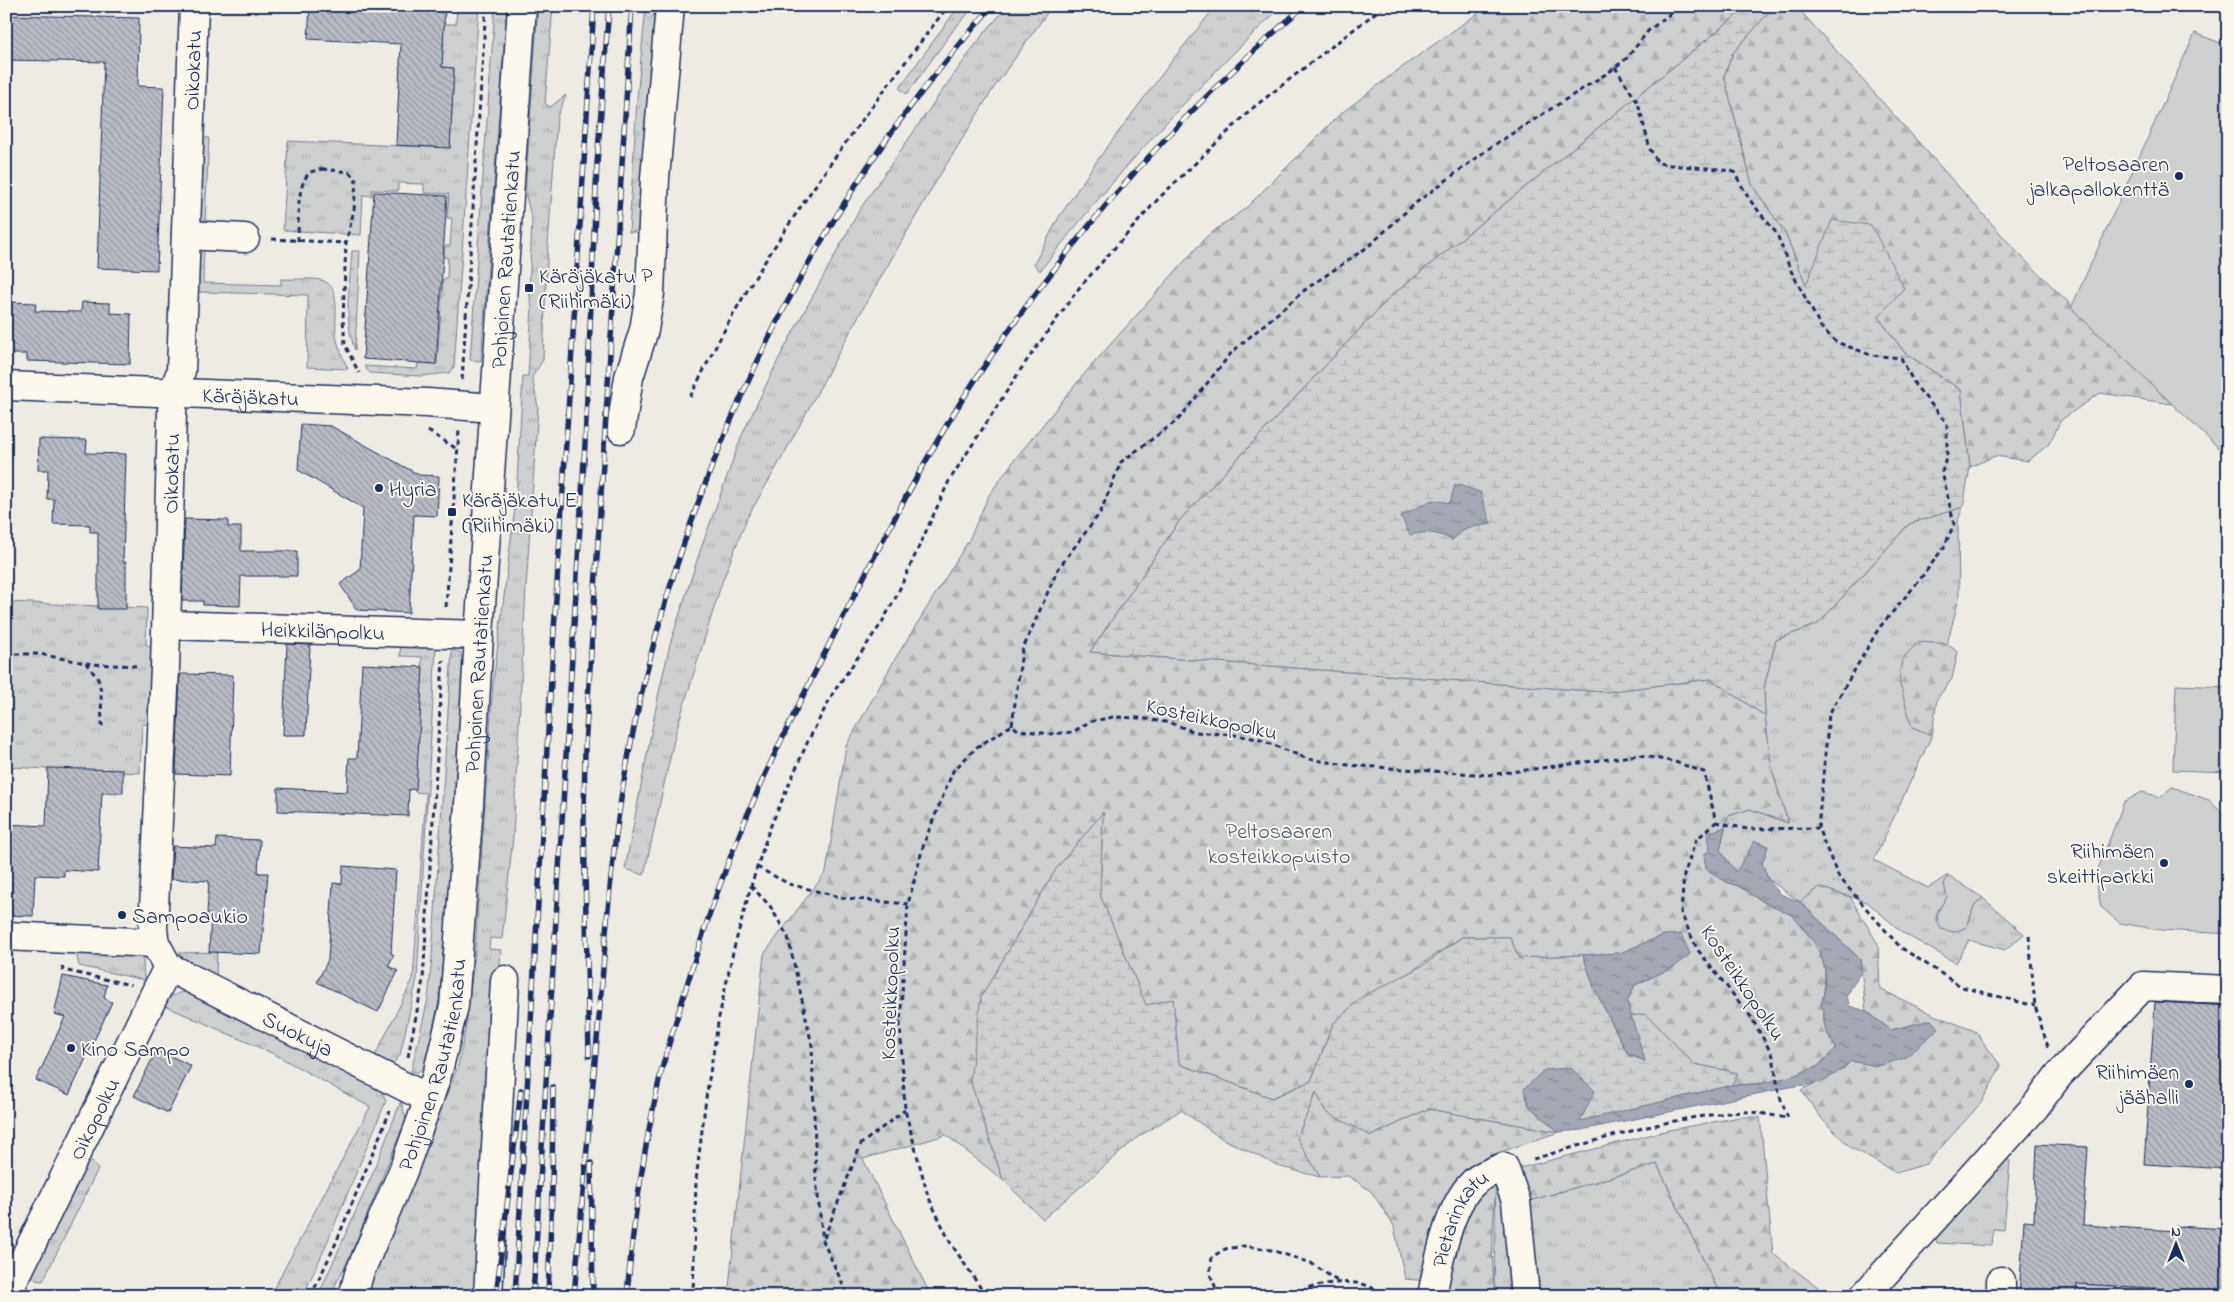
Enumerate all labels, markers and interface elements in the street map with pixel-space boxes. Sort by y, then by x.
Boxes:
street label: Oikokatu [177,30,212,111]
street label: Pohjoinen Rautatienkatu [484,149,531,370]
place label: Peltosaaren jalkapallokenttä [2026,150,2169,207]
marker: Peltosaaren jalkapallokenttä [2173,170,2185,182]
place label: Käräjäkatu P (Riihimäki) [539,262,653,319]
marker: Käräjäkatu P (Riihimäki) [523,282,535,294]
street label: Käräjäkatu [202,381,300,417]
street label: Oikokatu [156,433,190,514]
place label: Hyria [389,475,437,508]
marker: Hyria [373,482,385,494]
place label: Käräjäkatu E (Riihimäki) [462,486,578,543]
marker: Käräjäkatu E (Riihimäki) [446,506,458,518]
street label: Pohjoinen Rautatienkatu [458,553,503,774]
street label: Heikkilänpolku [260,615,385,651]
street label: Kosteikkopolku [1143,691,1280,750]
park label: Peltosaaren kosteikkopuisto [1208,817,1350,874]
place label: Riihimäen skeittiparkki [2047,837,2154,894]
marker: Riihimäen skeittiparkki [2158,857,2170,869]
place label: Sampoaukio [132,902,248,934]
marker: Sampoaukio [116,909,128,921]
street label: Kosteikkopolku [1691,919,1792,1048]
street label: Kosteikkopolku [874,926,910,1061]
street label: Pohjoinen Rautatienkatu [391,957,477,1176]
street label: Suokuja [256,1004,338,1067]
place label: Kino Sampo [81,1035,190,1067]
marker: Kino Sampo [65,1042,77,1054]
place label: Riihimäen jäähalli [2096,1058,2179,1115]
street label: Oikopolku [62,1073,130,1166]
marker: Riihimäen jäähalli [2183,1078,2195,1090]
street label: Pietarinkatu [1425,1163,1496,1271]
north arrow [2152,1220,2202,1270]
text: N [2171,1222,2181,1243]

